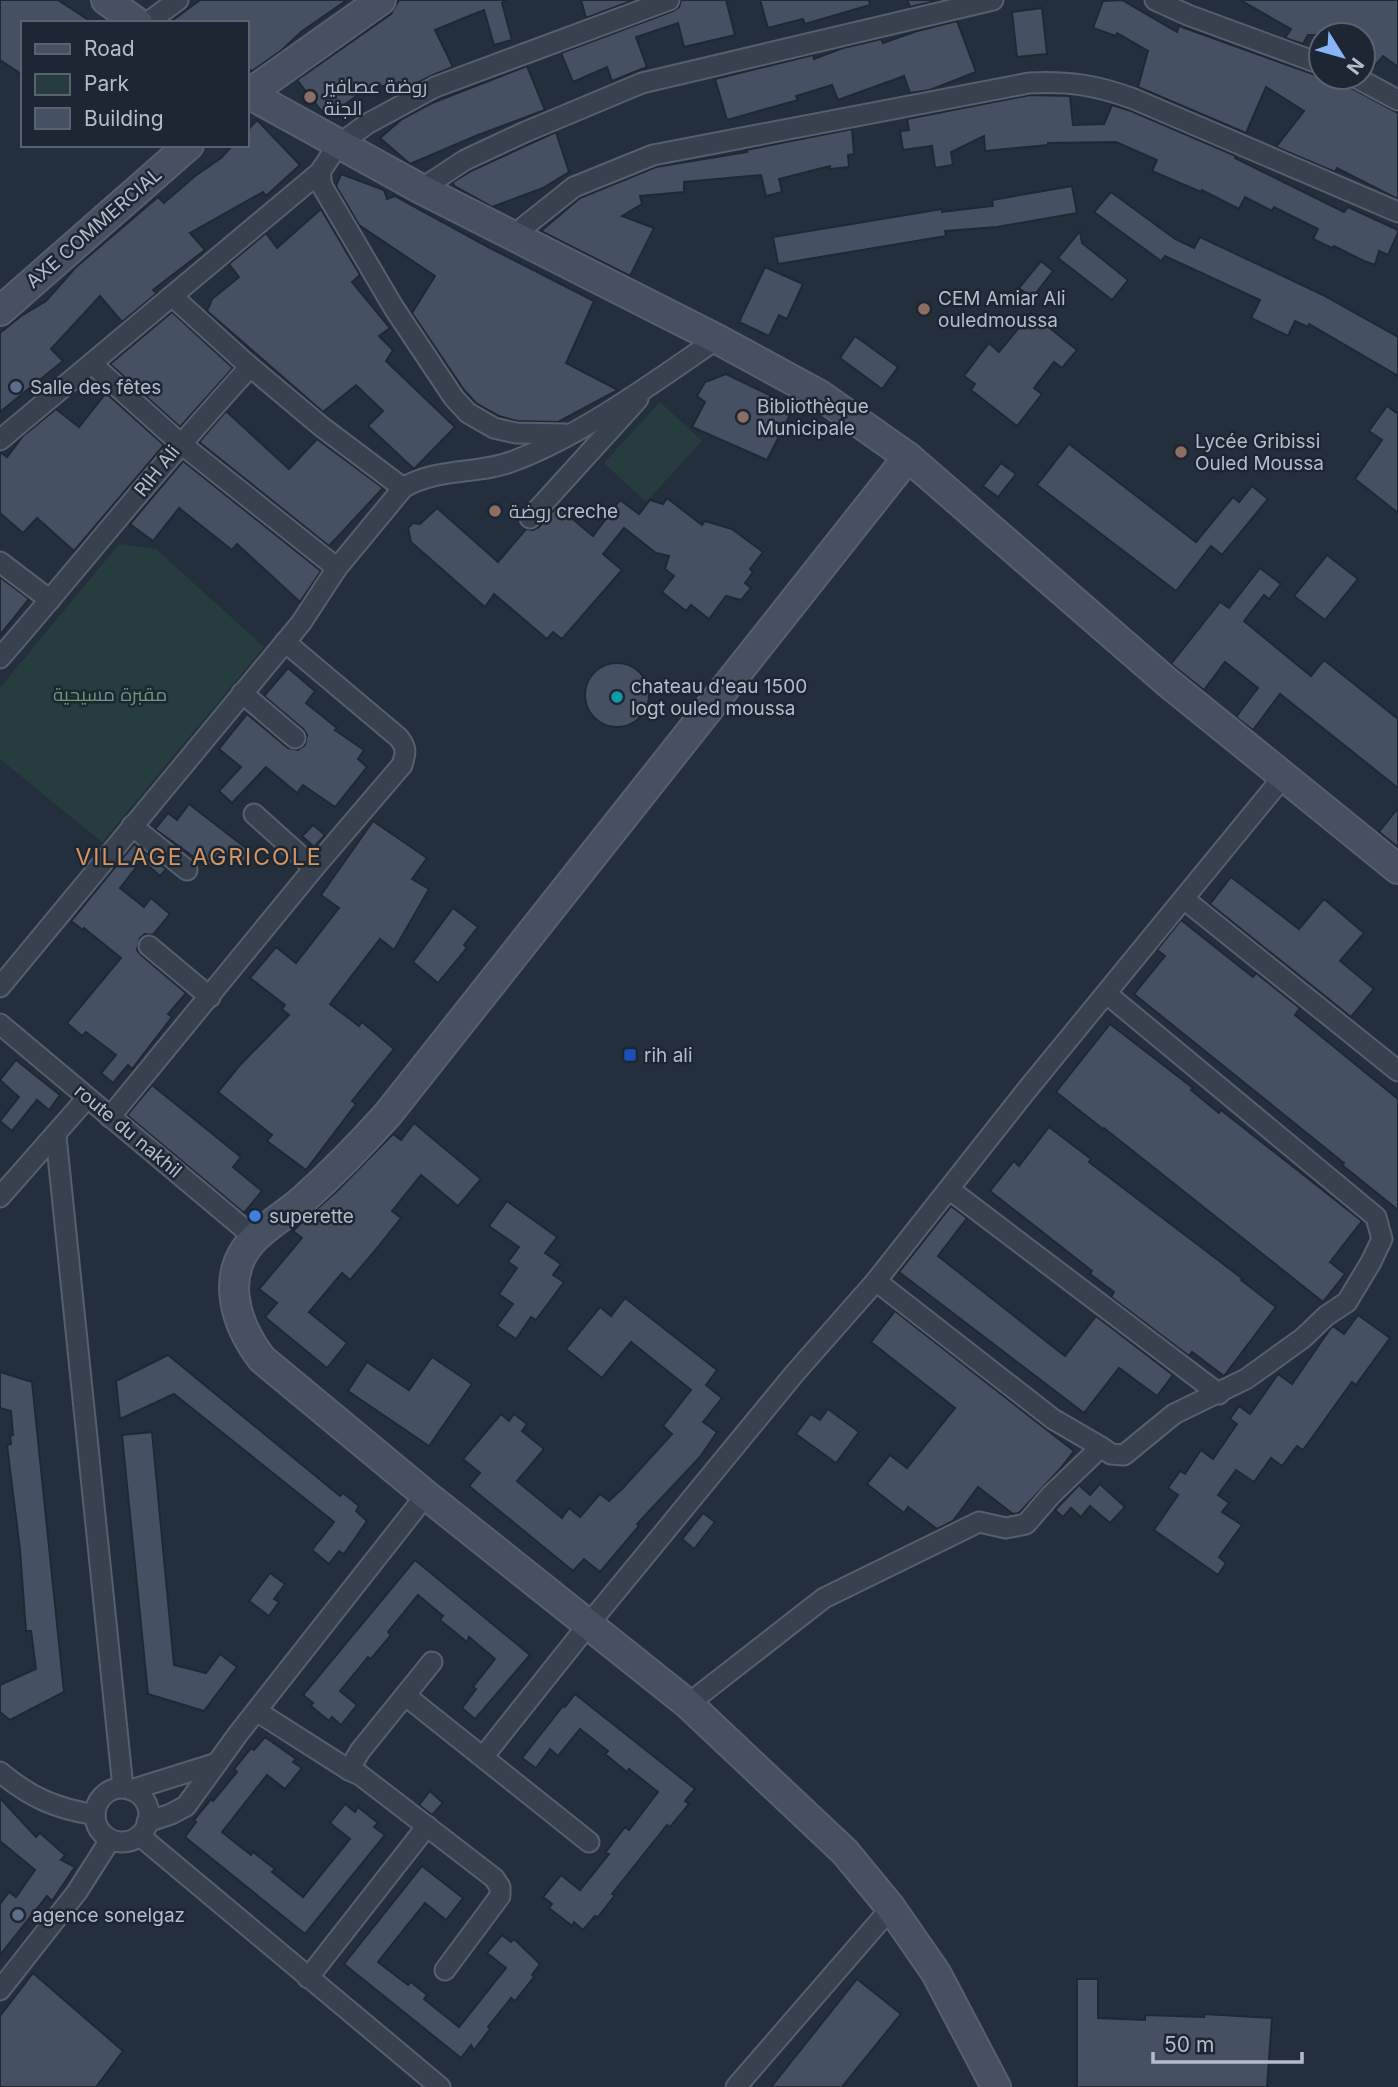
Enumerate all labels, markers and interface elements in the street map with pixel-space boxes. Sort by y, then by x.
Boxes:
legend [21,21,248,147]
north arrow [1307,21,1377,91]
text: Road [84,36,135,61]
text: N [1342,53,1369,79]
text: Park [84,71,129,96]
place label: روضة عصافير الجنة [323,75,427,120]
marker: روضة عصافير الجنة [302,89,318,105]
text: Building [84,106,164,131]
street label: AXE COMMERCIAL [22,163,166,293]
place label: CEM Amiar Ali ouledmoussa [938,287,1066,332]
marker: CEM Amiar Ali ouledmoussa [916,301,932,317]
place label: Salle des fêtes [30,376,161,399]
marker: Salle des fêtes [8,379,24,395]
place label: Bibliothèque Municipale [757,395,869,440]
marker: Bibliothèque Municipale [735,409,751,425]
place label: Lycée Gribissi Ouled Moussa [1195,430,1324,475]
street label: RIH Ali [129,441,185,501]
marker: Lycée Gribissi Ouled Moussa [1173,444,1189,460]
place label: روضة creche [509,500,618,523]
marker: روضة creche [487,503,503,519]
place label: chateau d'eau 1500 logt ouled moussa [631,675,807,720]
park label: مقبرة مسيحية [53,683,167,706]
marker: chateau d'eau 1500 logt ouled moussa [609,689,625,705]
district label: VILLAGE AGRICOLE [75,843,323,871]
place label: rih ali [644,1044,693,1067]
marker: rih ali [622,1047,638,1063]
street label: route du nakhil [70,1079,186,1183]
place label: superette [269,1205,354,1228]
marker: superette [247,1208,263,1224]
place label: agence sonelgaz [32,1904,185,1927]
marker: agence sonelgaz [10,1907,26,1923]
scale bar [1153,2021,1302,2064]
text: 50 m [1164,2032,1214,2057]

